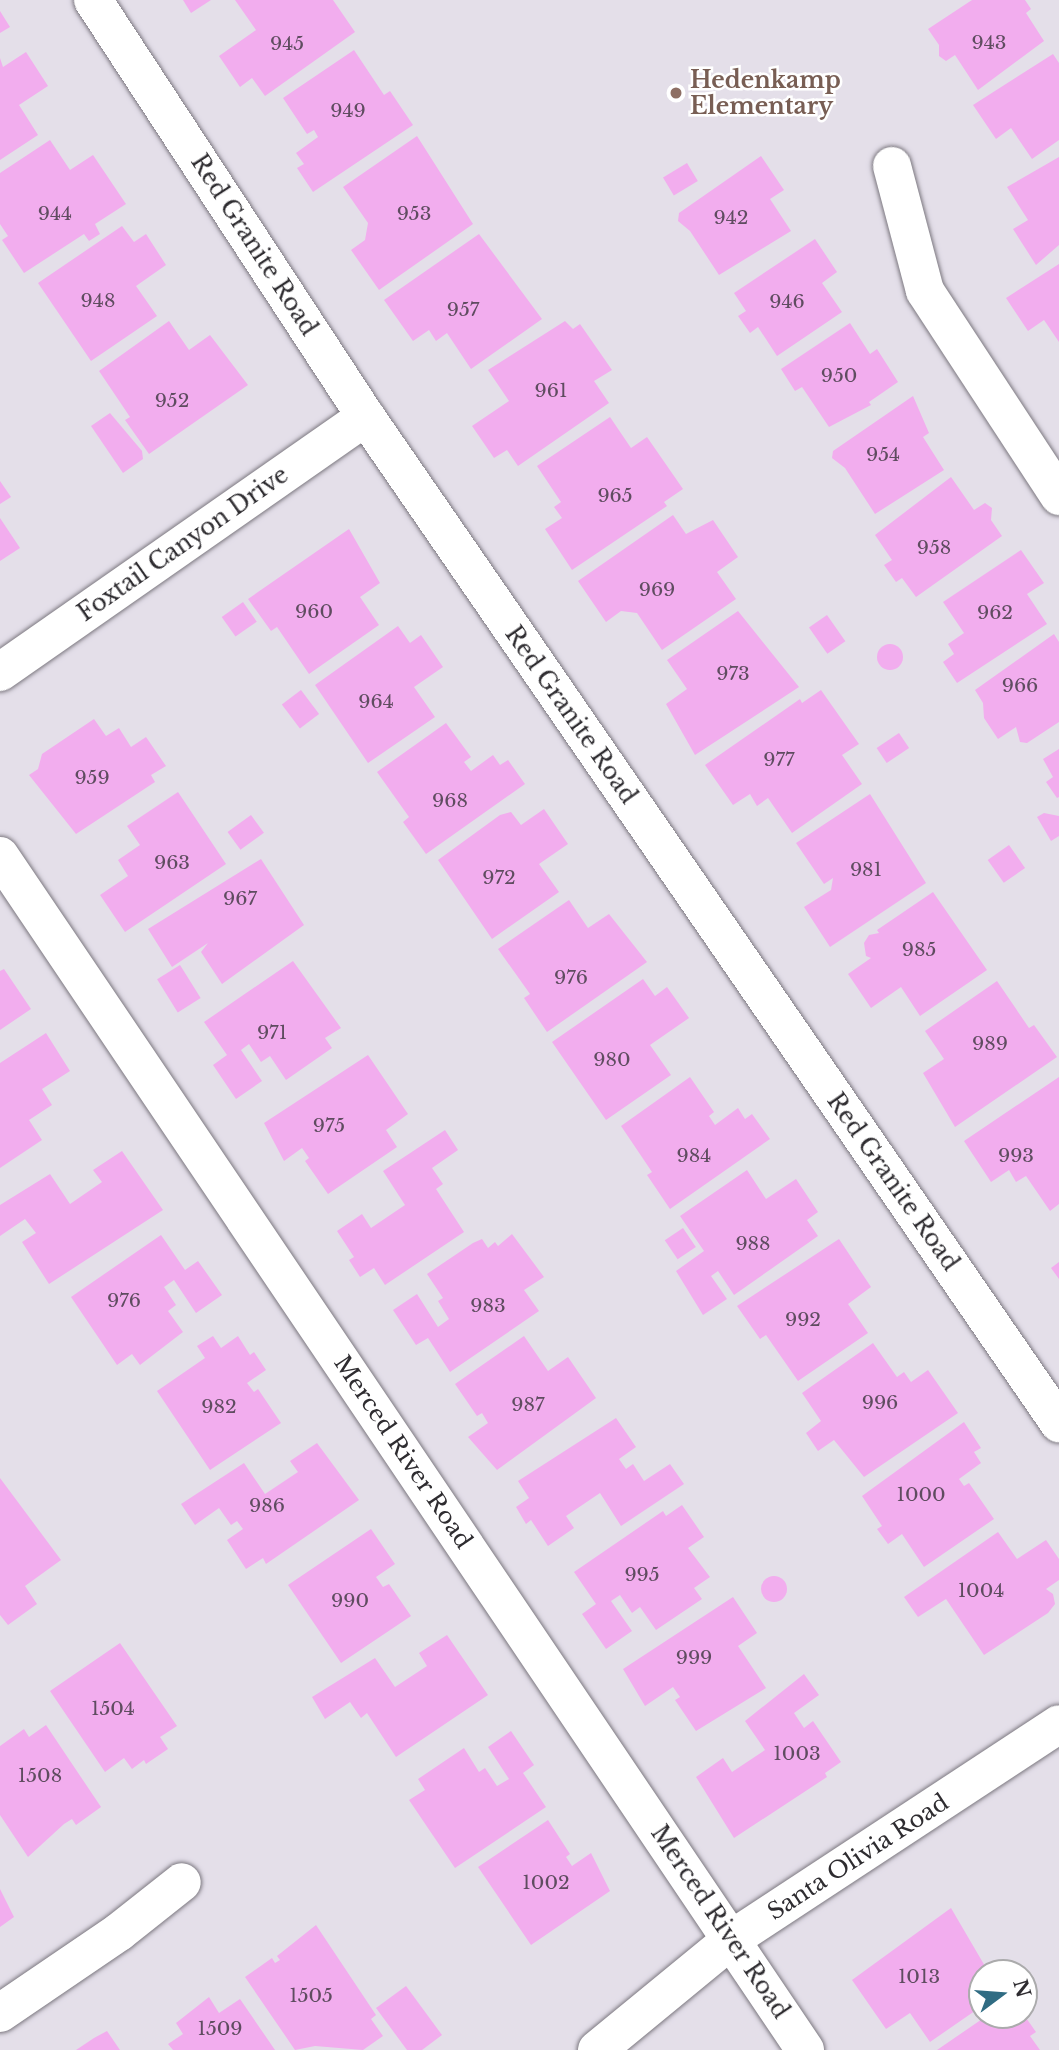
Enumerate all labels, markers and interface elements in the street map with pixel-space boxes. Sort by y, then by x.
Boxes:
house number: 943 [971,32,1007,54]
house number: 945 [270,33,304,55]
place label: Hedenkamp Elementary [690,66,841,120]
marker: Hedenkamp Elementary [668,85,684,101]
house number: 949 [330,100,366,122]
street label: Red Granite Road [185,149,323,341]
house number: 944 [38,203,72,225]
house number: 953 [397,203,431,225]
house number: 942 [713,207,749,229]
house number: 948 [81,290,115,312]
house number: 946 [769,291,805,313]
house number: 957 [447,299,479,321]
house number: 950 [821,365,857,387]
house number: 961 [535,380,567,402]
house number: 952 [155,390,189,412]
house number: 954 [866,444,900,466]
street label: Foxtail Canyon Drive [73,461,293,627]
house number: 965 [597,485,633,507]
house number: 958 [917,537,951,559]
house number: 969 [639,579,675,601]
house number: 960 [295,601,333,623]
house number: 962 [977,602,1013,624]
street label: Red Granite Road [499,621,643,809]
house number: 973 [716,663,750,685]
house number: 966 [1002,675,1038,697]
house number: 964 [358,691,394,713]
house number: 977 [763,749,795,771]
house number: 959 [74,767,110,789]
house number: 968 [432,790,468,812]
house number: 963 [154,852,190,874]
house number: 981 [850,859,882,881]
house number: 972 [482,867,516,889]
house number: 967 [223,888,257,910]
house number: 985 [902,939,936,961]
house number: 976 [554,967,588,989]
house number: 971 [257,1022,287,1044]
house number: 989 [972,1033,1008,1055]
house number: 980 [593,1049,631,1071]
street label: Red Granite Road [821,1088,965,1276]
house number: 975 [313,1115,345,1137]
house number: 984 [677,1145,711,1167]
house number: 993 [998,1145,1034,1167]
house number: 988 [735,1233,771,1255]
house number: 976 [107,1290,141,1312]
house number: 983 [470,1295,506,1317]
house number: 992 [785,1309,821,1331]
street label: Merced River Road [328,1350,478,1554]
house number: 996 [862,1392,898,1414]
house number: 987 [511,1394,545,1416]
house number: 982 [201,1396,237,1418]
house number: 1000 [896,1484,946,1506]
house number: 986 [249,1495,285,1517]
house number: 995 [624,1564,660,1586]
house number: 1004 [958,1580,1004,1602]
house number: 990 [331,1590,369,1612]
house number: 999 [676,1647,712,1669]
house number: 1504 [91,1698,135,1720]
house number: 1003 [773,1743,821,1765]
house number: 1508 [18,1765,62,1787]
street label: Santa Olivia Road [762,1788,954,1926]
street label: Merced River Road [645,1820,795,2024]
house number: 1002 [522,1872,570,1894]
north arrow [968,1959,1038,2029]
house number: 1013 [898,1966,940,1988]
text: N [1008,1977,1035,2000]
house number: 1505 [289,1985,333,2007]
house number: 1509 [197,2018,243,2040]

